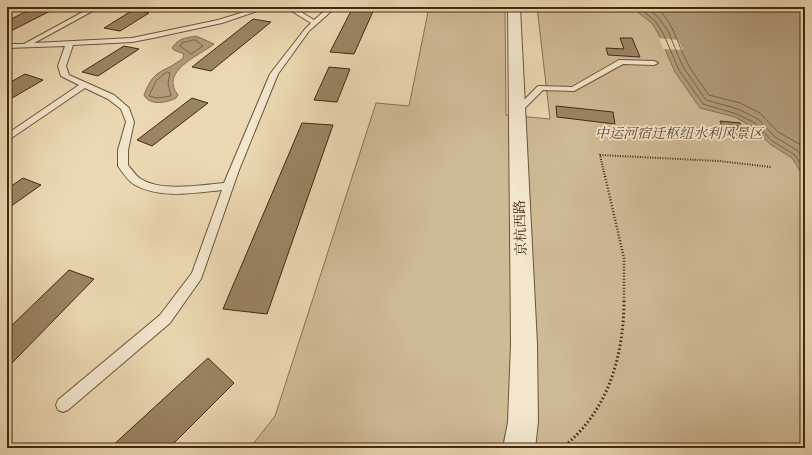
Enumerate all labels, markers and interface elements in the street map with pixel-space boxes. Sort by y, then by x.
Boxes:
park label: 中运河宿迁枢纽水利风景区 [595,123,765,143]
street label: 京杭西路 [509,200,531,256]

